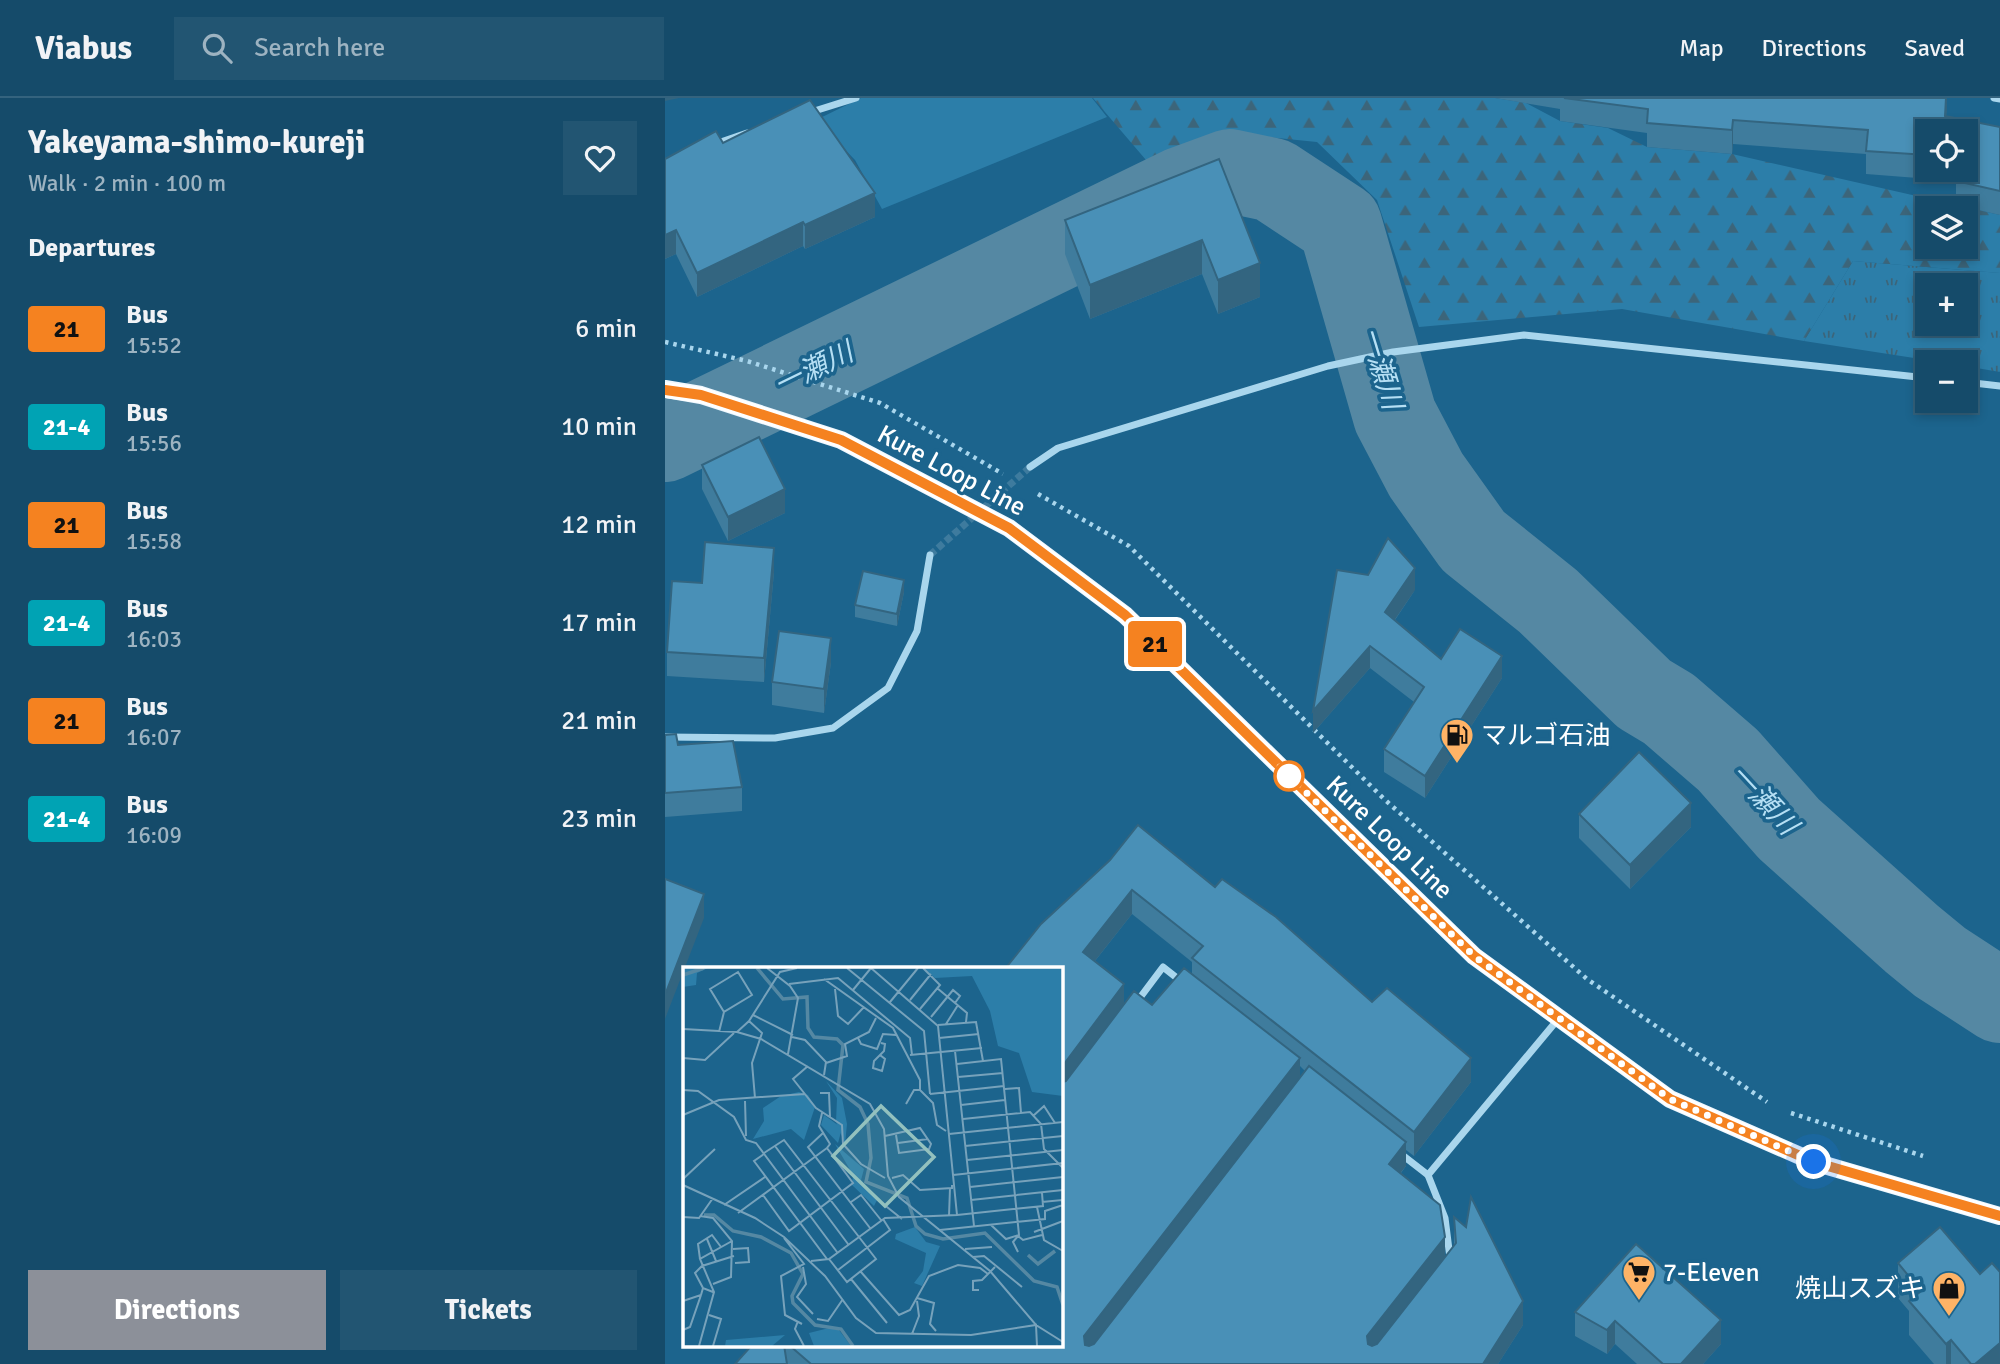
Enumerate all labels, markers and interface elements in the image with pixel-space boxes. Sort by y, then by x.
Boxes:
search box [174,17,664,80]
text: Viabus [35,28,132,69]
icon: search [198,29,236,67]
text: Search here [254,32,385,64]
text: Map [1679,33,1724,63]
text: Directions [1762,33,1867,63]
text: Saved [1905,33,1965,63]
map controls [1915,119,1978,413]
button: locate [1915,119,1978,182]
button: heart [563,121,637,195]
text: Yakeyama-shimo-kureji [28,122,365,163]
text: Walk · 2 min · 100 m [28,169,226,198]
button: layers [1915,196,1978,259]
text: Departures [28,232,155,264]
button: + [1915,273,1978,336]
text: Bus [126,299,168,331]
text: 6 min [575,313,637,345]
text: 21 [54,314,79,344]
water label: 一瀬川 [1353,323,1410,416]
text: 15:52 [126,331,182,360]
water label: 一瀬川 [768,334,861,403]
button: − [1915,350,1978,413]
text: Bus [126,397,168,429]
text: 10 min [561,411,637,443]
text: 21-4 [43,412,90,442]
street label: Kure Loop Line [872,418,1031,523]
text: 15:56 [126,429,182,458]
text: Bus [126,495,168,527]
text: 12 min [561,509,637,541]
text: 21 [54,510,79,540]
text: 15:58 [126,527,182,556]
text: Bus [126,593,168,625]
text: 17 min [561,607,637,639]
text: 21-4 [43,608,90,638]
line badge: 21 [1123,621,1187,667]
text: 16:03 [126,625,182,654]
text: 21 [1142,629,1168,659]
text: Bus [126,691,168,723]
text: 21 min [561,705,637,737]
text: 21 [54,706,79,736]
fuel station icon: マルゴ石油 [1438,716,1476,765]
place label: マルゴ石油 [1481,720,1610,752]
text: 16:07 [126,723,182,752]
water label: 一瀬川 [1722,757,1806,844]
unlabelled marker [1274,761,1304,791]
street label: Kure Loop Line [1319,769,1459,906]
text: Bus [126,789,168,821]
text: 23 min [561,803,637,835]
text: 21-4 [43,804,90,834]
text: 16:09 [126,821,182,850]
inset map [683,967,1062,1346]
your location [1796,1144,1831,1179]
supermarket icon: 7-Eleven [1620,1253,1658,1302]
place label: 7-Eleven [1663,1257,1760,1289]
shop icon: 焼山スズキ [1930,1269,1968,1318]
button: Directions [28,1270,326,1350]
button: Tickets [340,1270,637,1350]
place label: 焼山スズキ [1795,1273,1925,1305]

